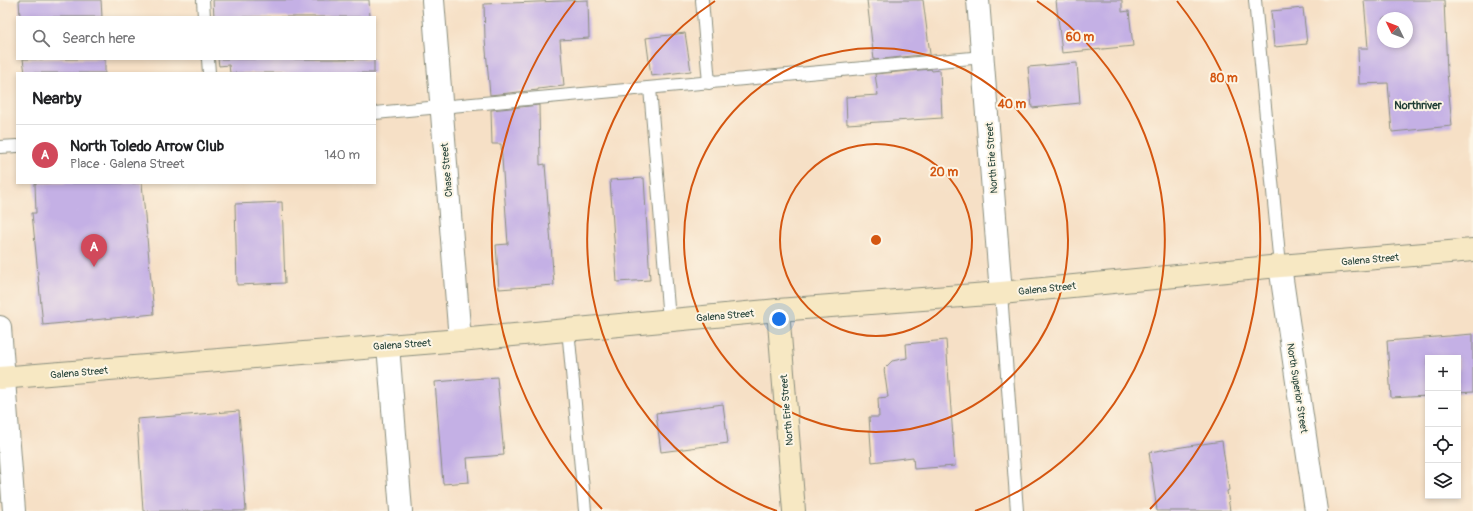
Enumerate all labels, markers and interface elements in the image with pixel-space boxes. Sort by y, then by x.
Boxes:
north arrow [1377,12,1413,48]
search box [16,16,376,60]
icon: search [30,27,52,49]
text: Search here [62,29,135,48]
text: 60 m [1066,30,1095,45]
text: 80 m [1210,71,1238,86]
text: Nearby [32,88,81,109]
text: 40 m [997,97,1027,112]
district label: Northriver [1394,99,1443,112]
street label: North Erie Street [983,121,1000,194]
text: North Toledo Arrow Club [70,137,224,156]
street label: Chase Street [439,141,455,197]
text: A [41,147,49,163]
text: 140 m [324,147,360,163]
text: Place · Galena Street [70,156,185,172]
text: 20 m [930,165,958,180]
centre of rings [869,233,883,247]
pin: A [81,234,107,267]
street label: Galena Street [1341,251,1400,269]
street label: Galena Street [1018,280,1078,298]
street label: Galena Street [696,307,755,325]
your location [769,309,789,329]
street label: Galena Street [373,337,432,353]
street label: North Superior Street [1284,342,1310,435]
map controls [1425,355,1461,499]
button: + [1425,355,1461,391]
street label: Galena Street [50,364,109,382]
street label: North Erie Street [778,373,796,446]
button: − [1425,391,1461,427]
button: locate [1425,427,1461,463]
button: layers [1425,463,1461,499]

